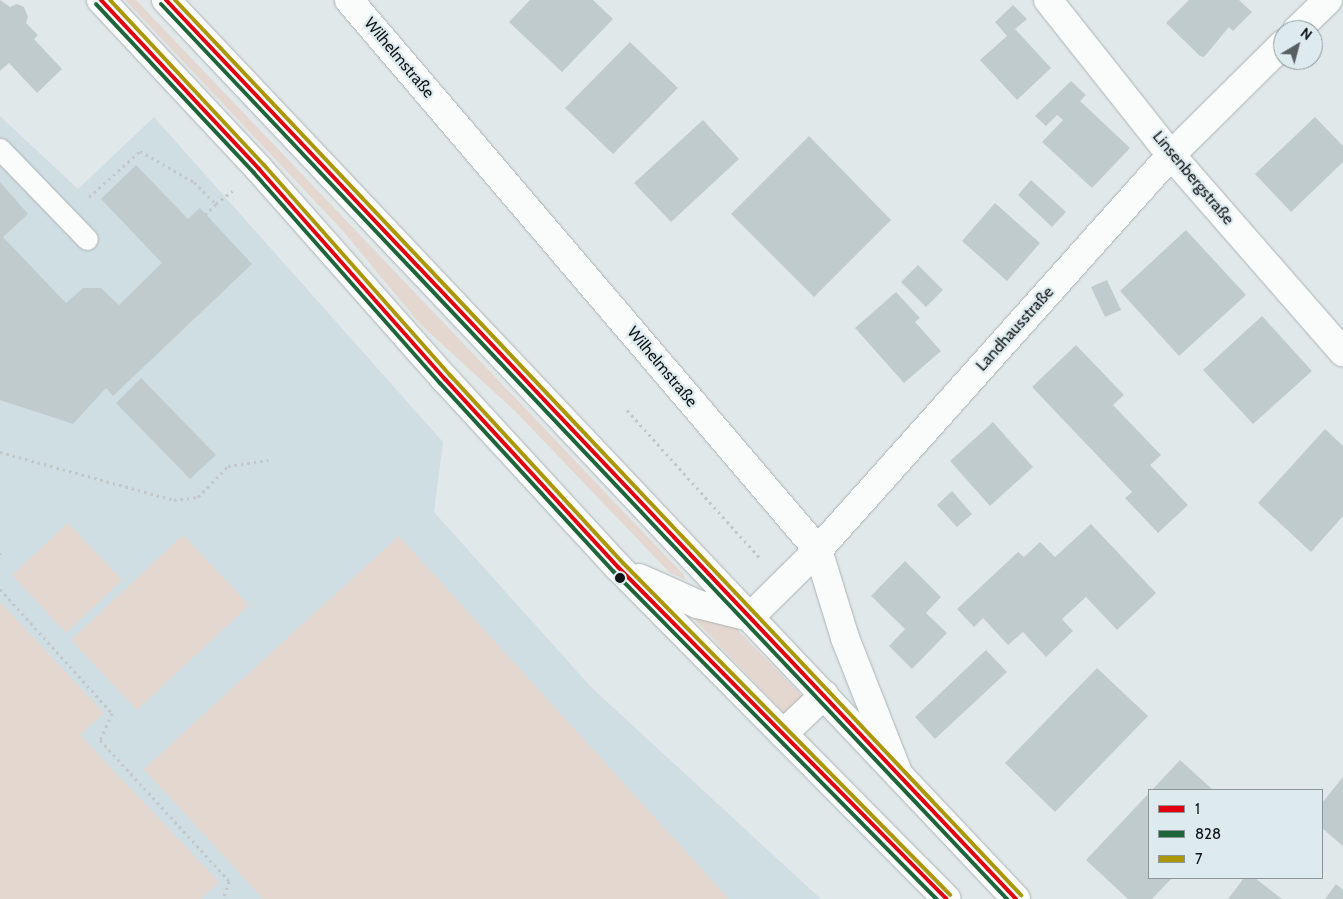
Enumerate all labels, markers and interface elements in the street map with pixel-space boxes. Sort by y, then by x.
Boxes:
street label: Wilhelmstraße [360,14,438,102]
north arrow [1273,20,1323,70]
text: N [1297,24,1316,44]
street label: Linsenbergstraße [1148,127,1238,229]
street label: Landhausstraße [972,283,1058,375]
street label: Wilhelmstraße [623,323,701,411]
unlabelled marker [615,573,625,583]
legend [1148,789,1323,879]
text: 1 [1195,800,1200,818]
text: 828 [1195,825,1221,843]
text: 7 [1195,850,1203,868]

